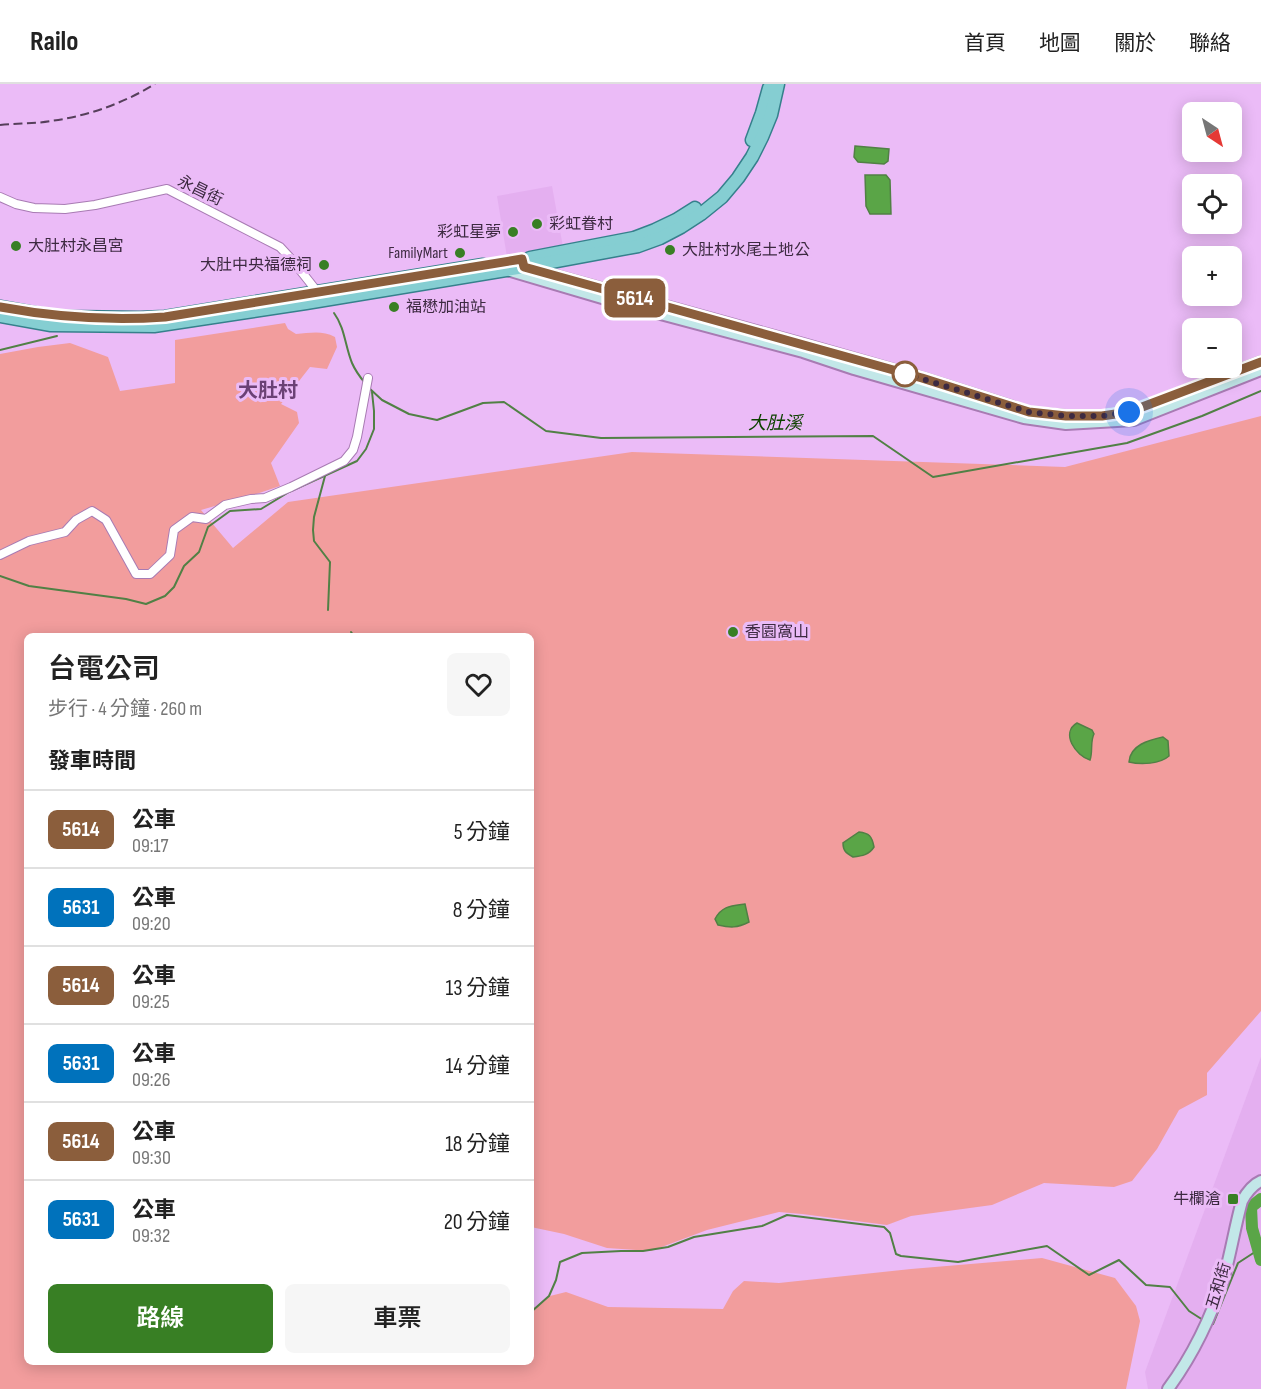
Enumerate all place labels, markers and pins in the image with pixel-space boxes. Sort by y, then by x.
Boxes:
place label: 彩虹眷村 [549,215,613,234]
marker: 彩虹眷村 [530,217,544,231]
place label: 彩虹星夢 [437,223,501,242]
marker: 彩虹星夢 [506,225,520,239]
place label: 大肚村永昌宮 [28,237,124,256]
marker: 大肚村永昌宮 [9,239,23,253]
place label: 大肚村水尾土地公 [682,241,810,260]
marker: 大肚村水尾土地公 [663,243,677,257]
place label: FamilyMart [388,244,448,263]
marker: FamilyMart [453,246,467,260]
place label: 大肚中央福德祠 [200,256,312,275]
marker: 大肚中央福德祠 [317,258,331,272]
place label: 福懋加油站 [406,298,486,317]
marker: 福懋加油站 [387,300,401,314]
unlabelled marker [892,361,918,387]
place label: 香園窩山 [745,623,809,642]
marker: 香園窩山 [726,625,740,639]
place label: 牛欄滄 [1173,1190,1221,1209]
marker: 牛欄滄 [1226,1192,1240,1206]

